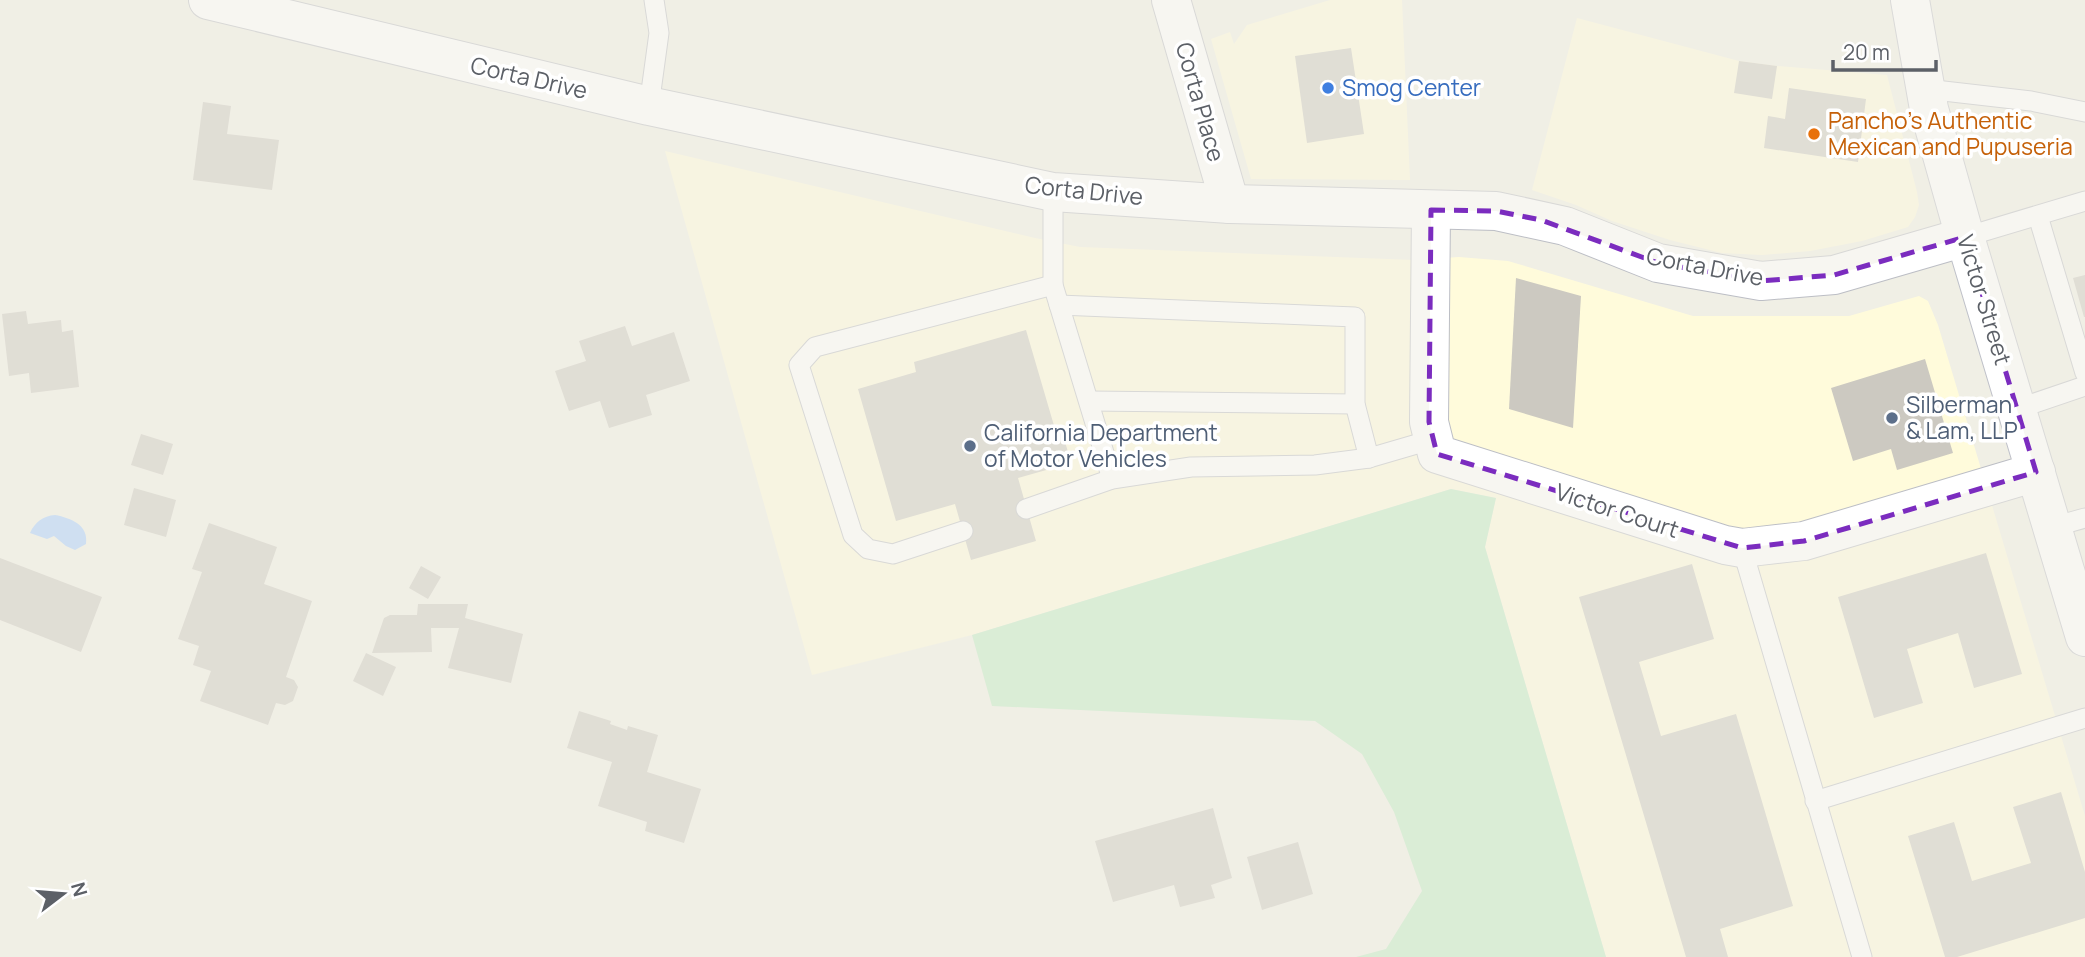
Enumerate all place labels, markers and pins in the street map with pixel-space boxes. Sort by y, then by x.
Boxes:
place label: Smog Center [1342,71,1481,103]
marker: Smog Center [1320,80,1336,96]
place label: Pancho's Authentic Mexican and Pupuseria [1828,104,2073,162]
marker: Pancho's Authentic Mexican and Pupuseria [1806,126,1822,142]
place label: Silberman & Lam, LLP [1906,388,2018,446]
marker: Silberman & Lam, LLP [1884,410,1900,426]
place label: California Department of Motor Vehicles [984,416,1218,474]
marker: California Department of Motor Vehicles [962,438,978,454]

